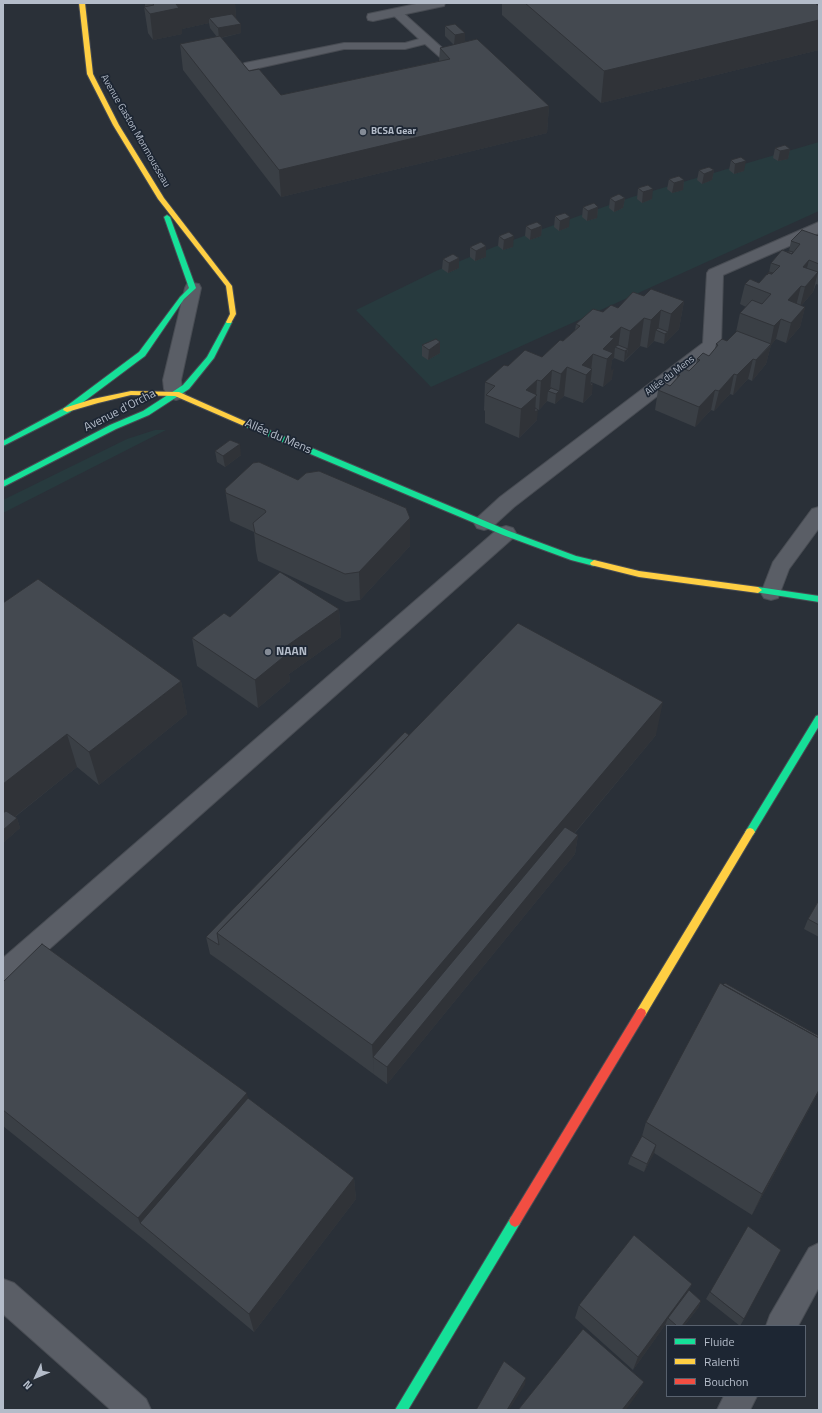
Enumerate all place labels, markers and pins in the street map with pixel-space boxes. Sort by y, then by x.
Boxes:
place label: BCSA Gear [371,126,416,138]
marker: BCSA Gear [358,127,368,137]
place label: NAAN [276,645,307,659]
marker: NAAN [263,647,273,657]

